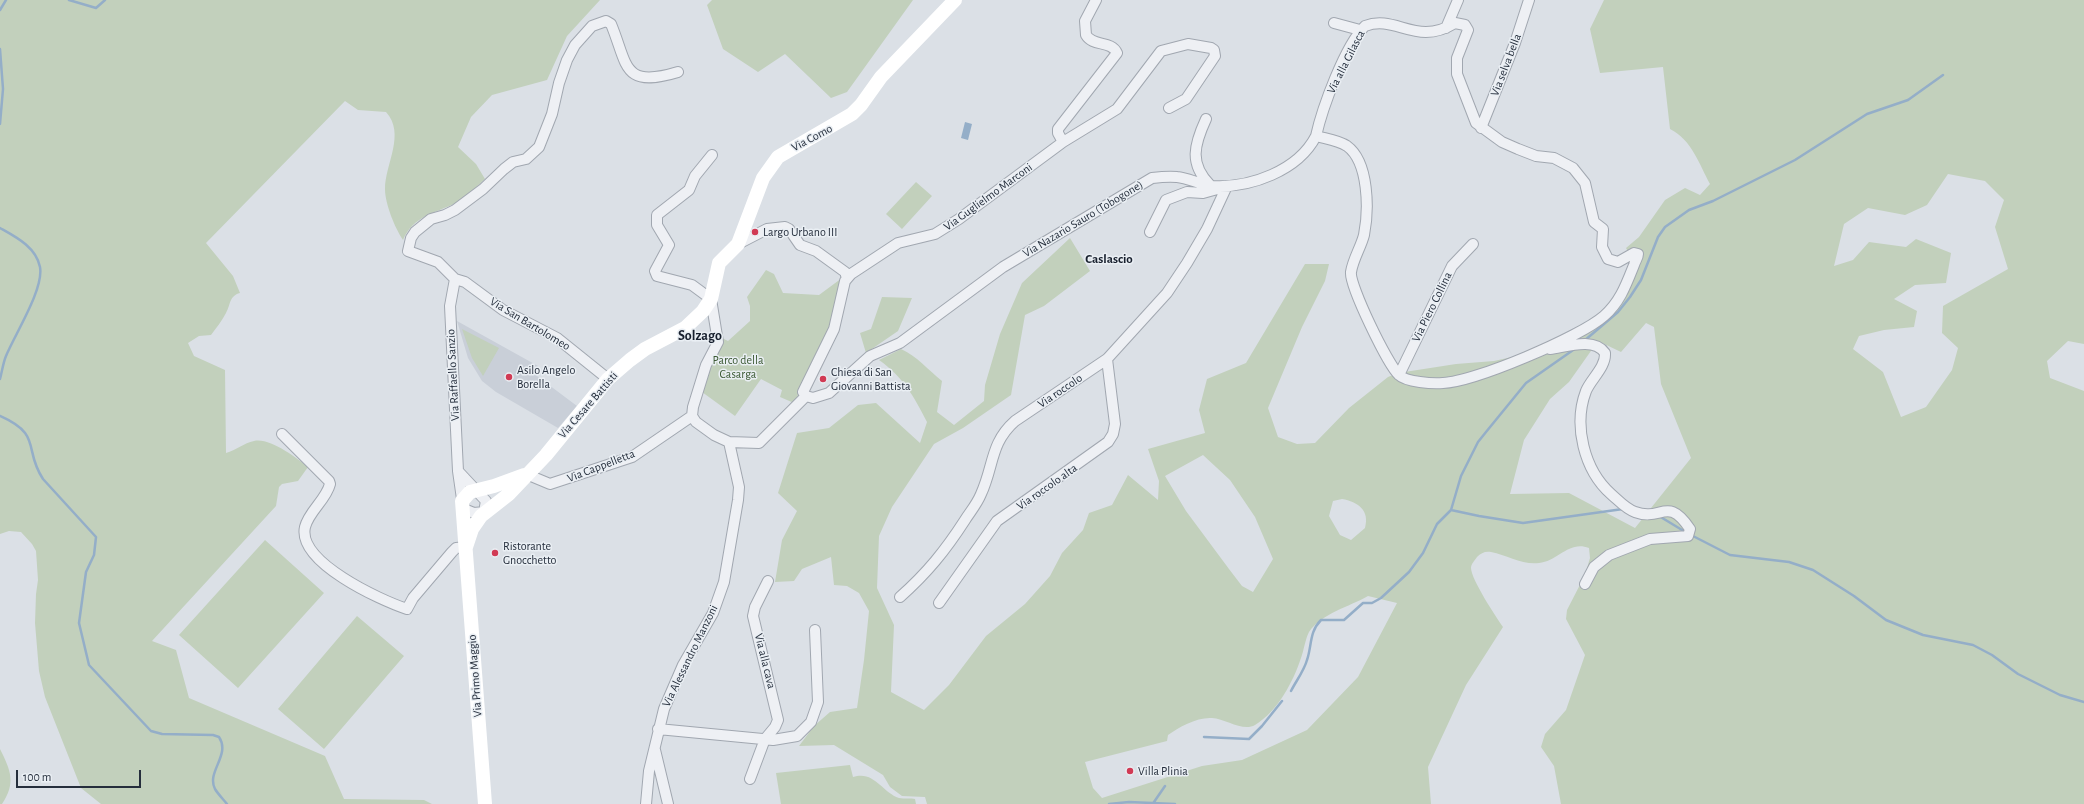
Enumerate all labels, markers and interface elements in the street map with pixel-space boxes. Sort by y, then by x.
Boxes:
street label: Via alla Gilasca [1324,28,1368,96]
street label: Via selva bella [1488,32,1524,98]
street label: Via Como [789,121,835,155]
street label: Via Guglielmo Marconi [941,160,1035,234]
street label: Via Nazario Sauro (Tobogone) [1020,177,1146,261]
place label: Largo Urbano III [763,225,837,239]
marker: Largo Urbano III [750,227,760,237]
district label: Caslascio [1085,251,1133,267]
street label: Via Piero Collina [1409,270,1455,344]
street label: Via San Bartolomeo [487,294,573,354]
district label: Solzago [678,328,722,344]
street label: Via Raffaello Sanzio [443,329,463,421]
park label: Parco della Casarga [713,353,763,381]
place label: Asilo Angelo Borella [517,363,575,391]
place label: Chiesa di San Giovanni Battista [831,365,911,393]
street label: Via Cesare Battisti [555,369,621,441]
street label: Via roccolo [1035,371,1085,411]
marker: Asilo Angelo Borella [504,372,514,382]
marker: Chiesa di San Giovanni Battista [818,374,828,384]
street label: Via Cappelletta [565,446,637,486]
street label: Via roccolo alta [1014,461,1080,513]
place label: Ristorante Gnocchetto [503,539,556,567]
marker: Ristorante Gnocchetto [490,548,500,558]
street label: Via Alessandro Manzoni [659,603,721,709]
street label: Via alla cava [751,632,779,690]
street label: Via Primo Maggio [465,634,485,718]
scale bar [18,762,143,788]
place label: Villa Plinia [1138,764,1188,778]
marker: Villa Plinia [1125,766,1135,776]
text: 100 m [23,771,51,783]

